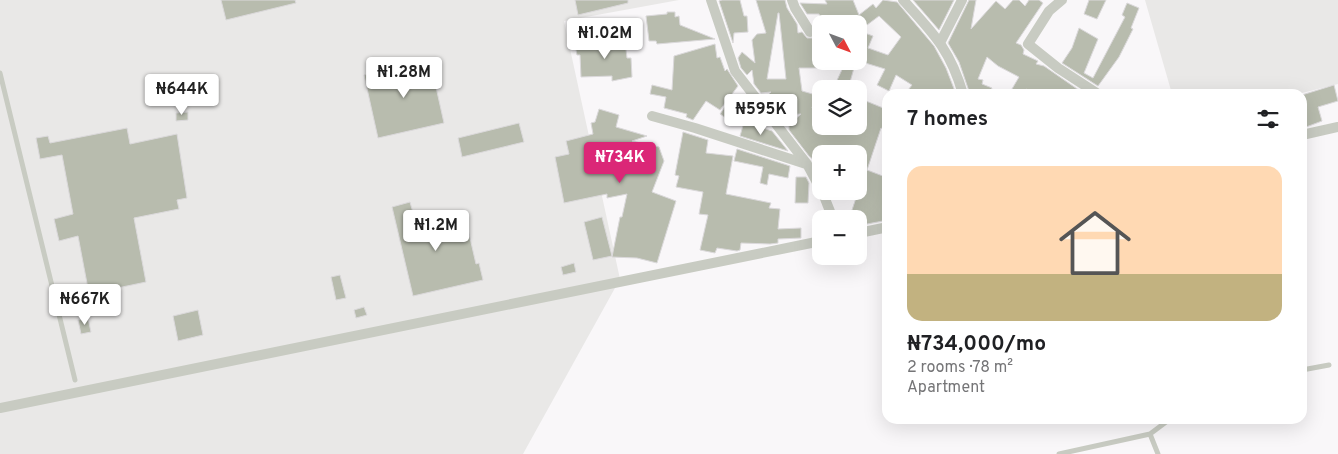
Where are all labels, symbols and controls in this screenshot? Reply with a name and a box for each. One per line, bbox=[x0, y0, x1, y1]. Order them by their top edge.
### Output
north arrow bbox=[812, 15, 868, 70]
map controls bbox=[812, 15, 867, 265]
pin: ₦1.02M bbox=[564, 18, 646, 60]
text: ₦1.02M bbox=[578, 24, 632, 44]
pin: ₦1.28M bbox=[363, 56, 445, 99]
text: ₦1.28M bbox=[377, 63, 431, 83]
pin: ₦644K bbox=[147, 74, 217, 116]
text: ₦644K bbox=[156, 80, 208, 100]
button: layers bbox=[812, 80, 867, 135]
pin: ₦595K bbox=[726, 94, 796, 136]
text: ₦595K bbox=[735, 100, 787, 120]
icon: filters bbox=[1254, 105, 1282, 133]
text: 7 homes bbox=[907, 106, 988, 133]
pin: ₦734K bbox=[585, 142, 655, 184]
button: + bbox=[812, 145, 867, 200]
text: ₦734K bbox=[595, 148, 645, 168]
icon: home bbox=[1050, 198, 1140, 288]
pin: ₦1.2M bbox=[401, 210, 471, 252]
button: − bbox=[812, 210, 867, 265]
text: ₦1.2M bbox=[414, 216, 458, 236]
pin: ₦667K bbox=[50, 284, 120, 326]
text: ₦667K bbox=[60, 290, 110, 310]
text: ₦734,000/mo bbox=[907, 331, 1046, 358]
text: 2 rooms · 78 m² bbox=[907, 358, 1013, 378]
text: Apartment bbox=[907, 378, 985, 398]

